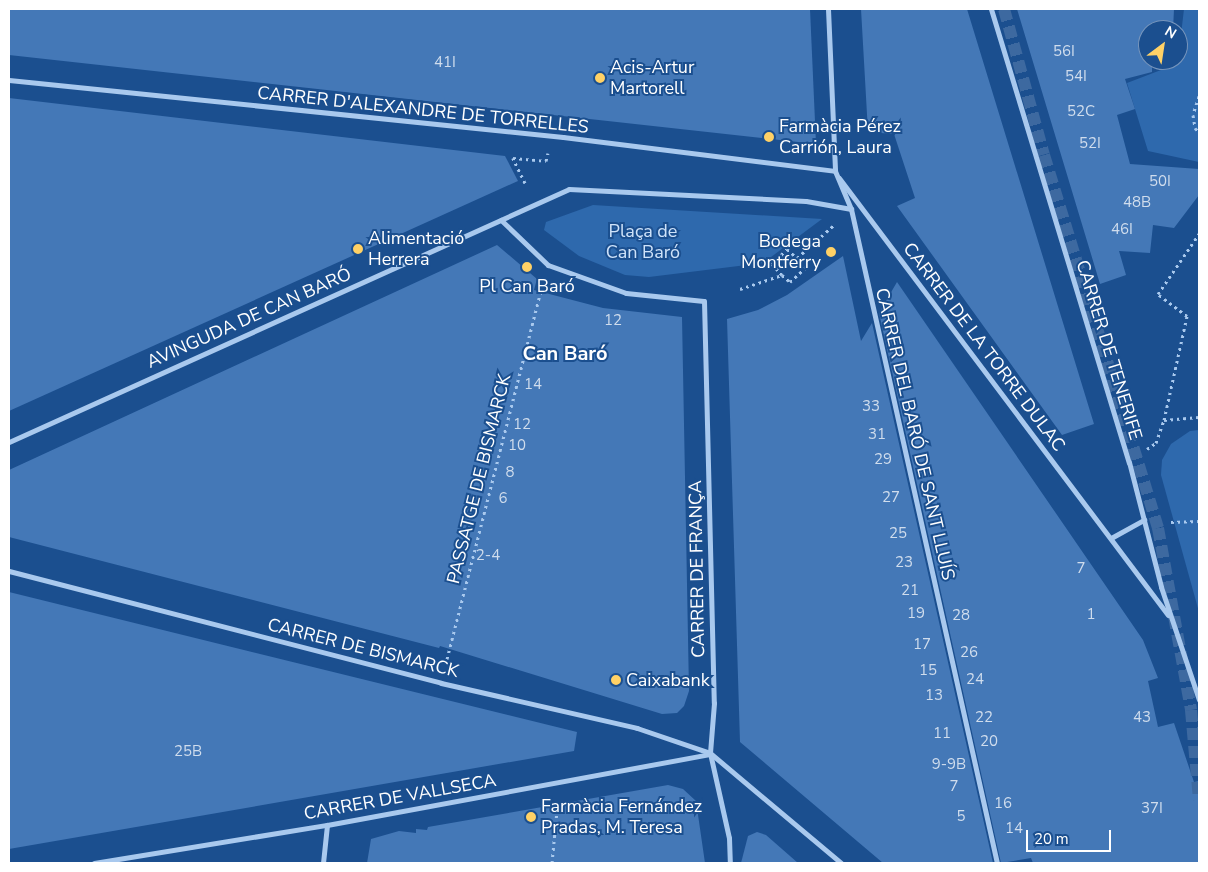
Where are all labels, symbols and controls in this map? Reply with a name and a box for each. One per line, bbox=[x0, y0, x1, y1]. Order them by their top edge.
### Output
north arrow bbox=[1138, 20, 1188, 70]
text: N bbox=[1161, 22, 1180, 43]
house number: 56I bbox=[1053, 43, 1075, 61]
house number: 41I bbox=[434, 54, 456, 72]
place label: Acis-Artur Martorell bbox=[610, 57, 694, 100]
house number: 54I bbox=[1065, 68, 1087, 86]
marker: Acis-Artur Martorell bbox=[594, 72, 606, 84]
street label: CARRER D'ALEXANDRE DE TORRELLES bbox=[256, 82, 590, 138]
house number: 52C bbox=[1067, 103, 1095, 121]
place label: Farmàcia Pérez Carrión, Laura bbox=[779, 116, 901, 158]
marker: Farmàcia Pérez Carrión, Laura bbox=[763, 131, 775, 143]
house number: 52I bbox=[1079, 135, 1101, 153]
house number: 50I bbox=[1149, 173, 1171, 191]
house number: 48B bbox=[1123, 194, 1151, 212]
park label: Plaça de Can Baró bbox=[606, 221, 680, 264]
house number: 46I bbox=[1111, 221, 1133, 239]
place label: Alimentació Herrera bbox=[368, 228, 464, 270]
place label: Bodega Montferry bbox=[741, 231, 821, 274]
street label: CARRER DE LA TORRE DULAC bbox=[898, 238, 1070, 456]
marker: Alimentació Herrera bbox=[352, 243, 364, 255]
marker: Bodega Montferry bbox=[825, 246, 837, 258]
street label: CARRER DE TENERIFE bbox=[1071, 258, 1147, 442]
marker: Pl Can Baró bbox=[521, 261, 533, 273]
street label: AVINGUDA DE CAN BARÓ bbox=[143, 263, 355, 373]
place label: Pl Can Baró bbox=[479, 275, 575, 297]
street label: CARRER DEL BARÓ DE SANT LLUÍS bbox=[871, 286, 959, 582]
house number: 12 bbox=[604, 312, 622, 330]
district label: Can Baró bbox=[522, 341, 608, 365]
street label: PASSATGE DE BISMARCK bbox=[442, 372, 516, 586]
house number: 14 bbox=[524, 376, 542, 394]
house number: 33 bbox=[862, 398, 880, 416]
house number: 12 bbox=[513, 416, 531, 434]
house number: 31 bbox=[868, 426, 886, 444]
house number: 10 bbox=[508, 437, 526, 455]
house number: 29 bbox=[874, 451, 892, 469]
house number: 8 bbox=[506, 464, 514, 482]
street label: CARRER DE FRANÇA bbox=[685, 480, 709, 658]
house number: 27 bbox=[882, 489, 900, 507]
house number: 6 bbox=[499, 490, 507, 508]
house number: 25 bbox=[889, 525, 907, 543]
house number: 2-4 bbox=[476, 547, 500, 565]
house number: 23 bbox=[895, 554, 913, 572]
house number: 7 bbox=[1077, 560, 1085, 578]
house number: 21 bbox=[901, 582, 919, 600]
house number: 19 bbox=[907, 605, 925, 623]
house number: 1 bbox=[1087, 606, 1095, 624]
house number: 28 bbox=[952, 607, 970, 625]
street label: CARRER DE BISMARCK bbox=[265, 614, 461, 682]
house number: 17 bbox=[913, 636, 931, 654]
house number: 26 bbox=[960, 644, 978, 662]
house number: 15 bbox=[919, 662, 937, 680]
place label: Caixabank bbox=[626, 669, 710, 691]
house number: 24 bbox=[966, 671, 984, 689]
marker: Caixabank bbox=[610, 674, 622, 686]
house number: 13 bbox=[925, 687, 943, 705]
house number: 22 bbox=[975, 709, 993, 727]
house number: 43 bbox=[1133, 709, 1151, 727]
house number: 11 bbox=[933, 725, 951, 743]
house number: 20 bbox=[980, 733, 998, 751]
house number: 25B bbox=[174, 743, 202, 761]
house number: 9-9B bbox=[932, 756, 966, 774]
street label: CARRER DE VALLSECA bbox=[302, 769, 498, 825]
house number: 7 bbox=[950, 778, 958, 796]
house number: 16 bbox=[994, 795, 1012, 813]
place label: Farmàcia Fernández Pradas, M. Teresa bbox=[541, 796, 702, 839]
house number: 37I bbox=[1141, 800, 1163, 818]
house number: 5 bbox=[957, 808, 965, 826]
marker: Farmàcia Fernández Pradas, M. Teresa bbox=[525, 811, 537, 823]
house number: 14 bbox=[1005, 820, 1023, 838]
scale bar bbox=[1028, 820, 1113, 852]
text: 20 m bbox=[1034, 829, 1069, 849]

